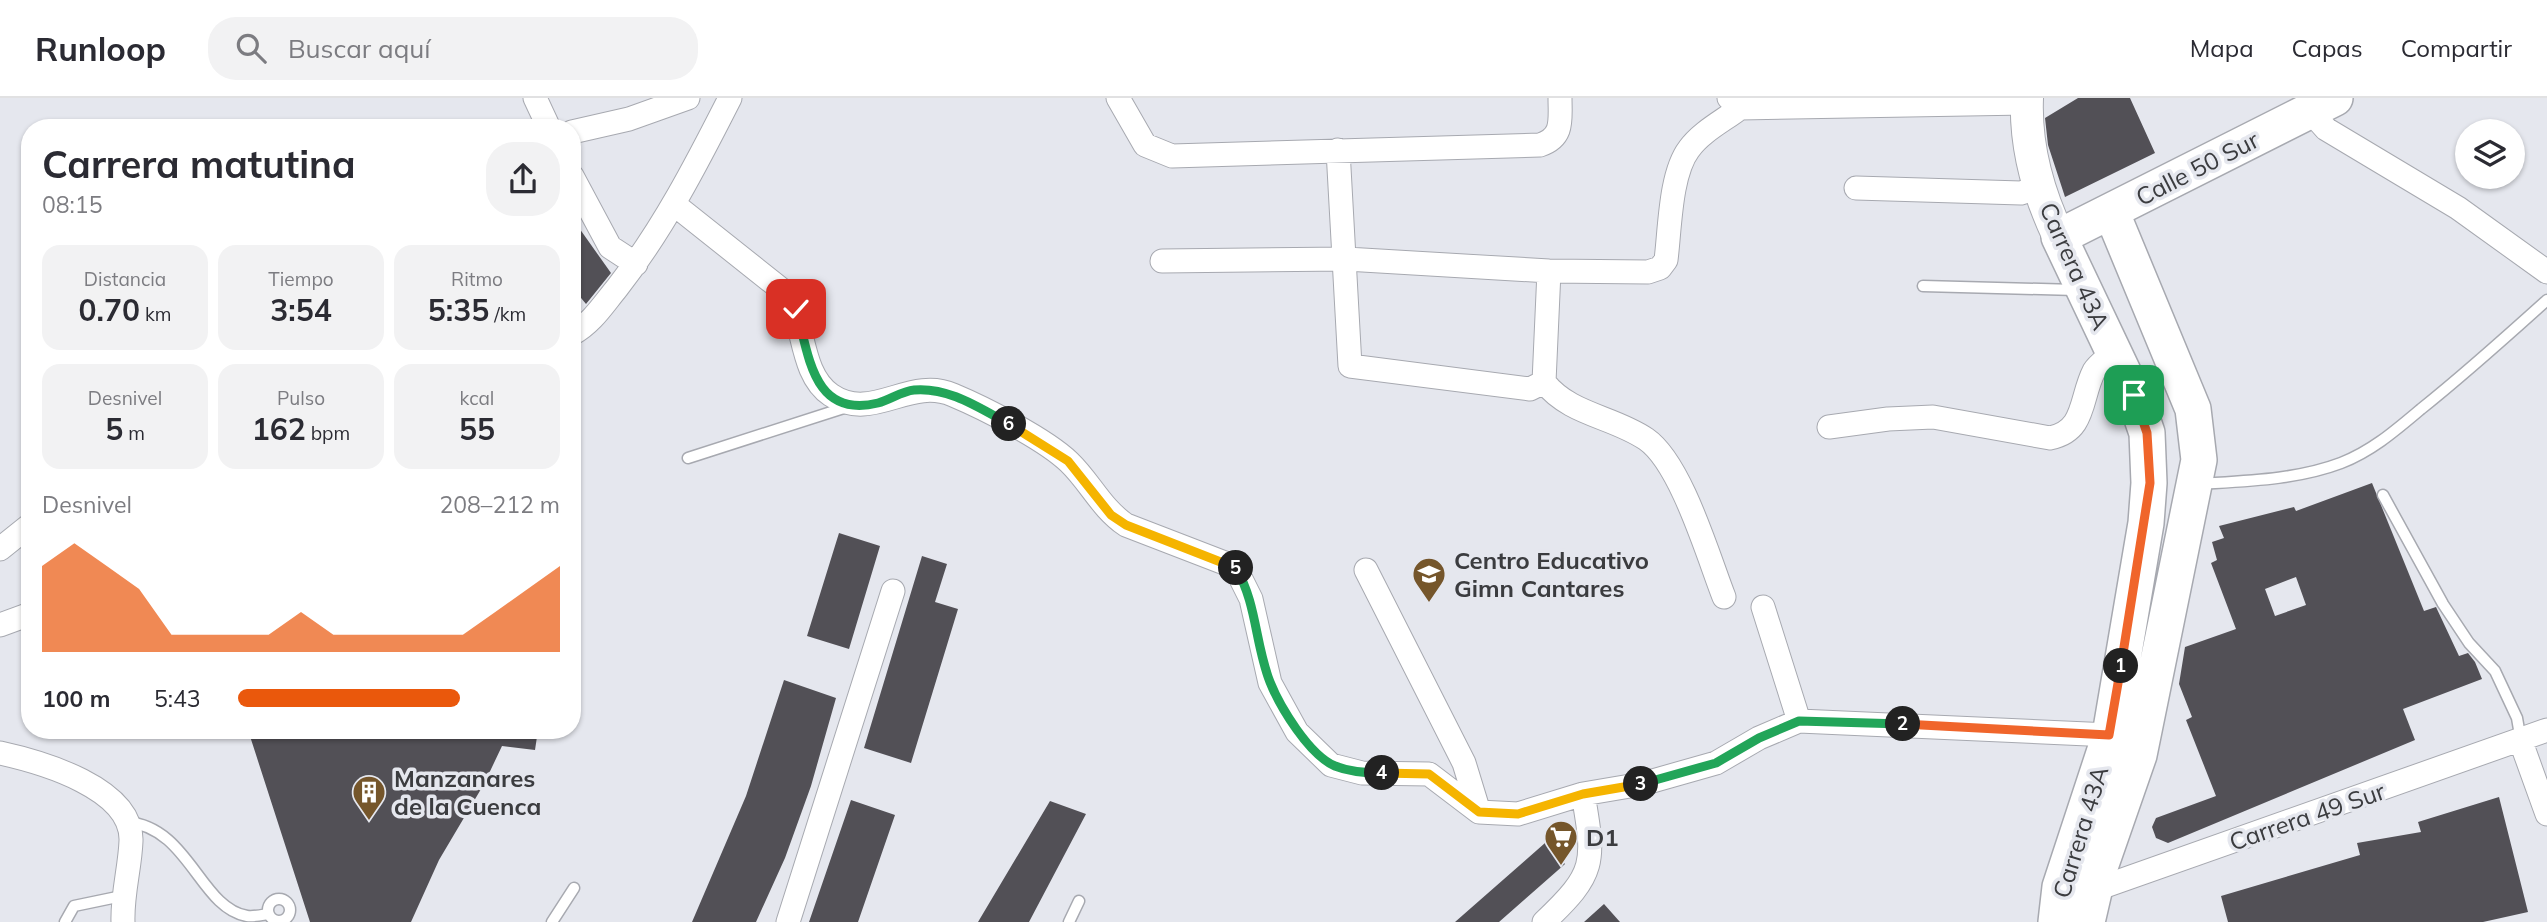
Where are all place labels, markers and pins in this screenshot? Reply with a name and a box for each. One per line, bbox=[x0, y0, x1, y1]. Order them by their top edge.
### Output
pin bbox=[766, 279, 826, 339]
pin bbox=[2104, 365, 2164, 425]
pin: 6 bbox=[992, 406, 1026, 442]
place label: Centro Educativo Gimn Cantares bbox=[1454, 545, 1649, 603]
pin: 5 bbox=[1218, 550, 1254, 586]
school or university icon: Centro Educativo Gimn Cantares bbox=[1410, 555, 1448, 604]
pin: 1 bbox=[2104, 648, 2138, 684]
pin: 2 bbox=[1885, 706, 1920, 742]
pin: 4 bbox=[1364, 756, 1400, 790]
place label: Manzanares de la Cuenca bbox=[394, 763, 541, 821]
pin: 3 bbox=[1624, 766, 1658, 802]
building icon: Manzanares de la Cuenca bbox=[350, 773, 388, 822]
supermarket icon: D1 bbox=[1542, 818, 1580, 867]
place label: D1 bbox=[1586, 822, 1619, 852]

